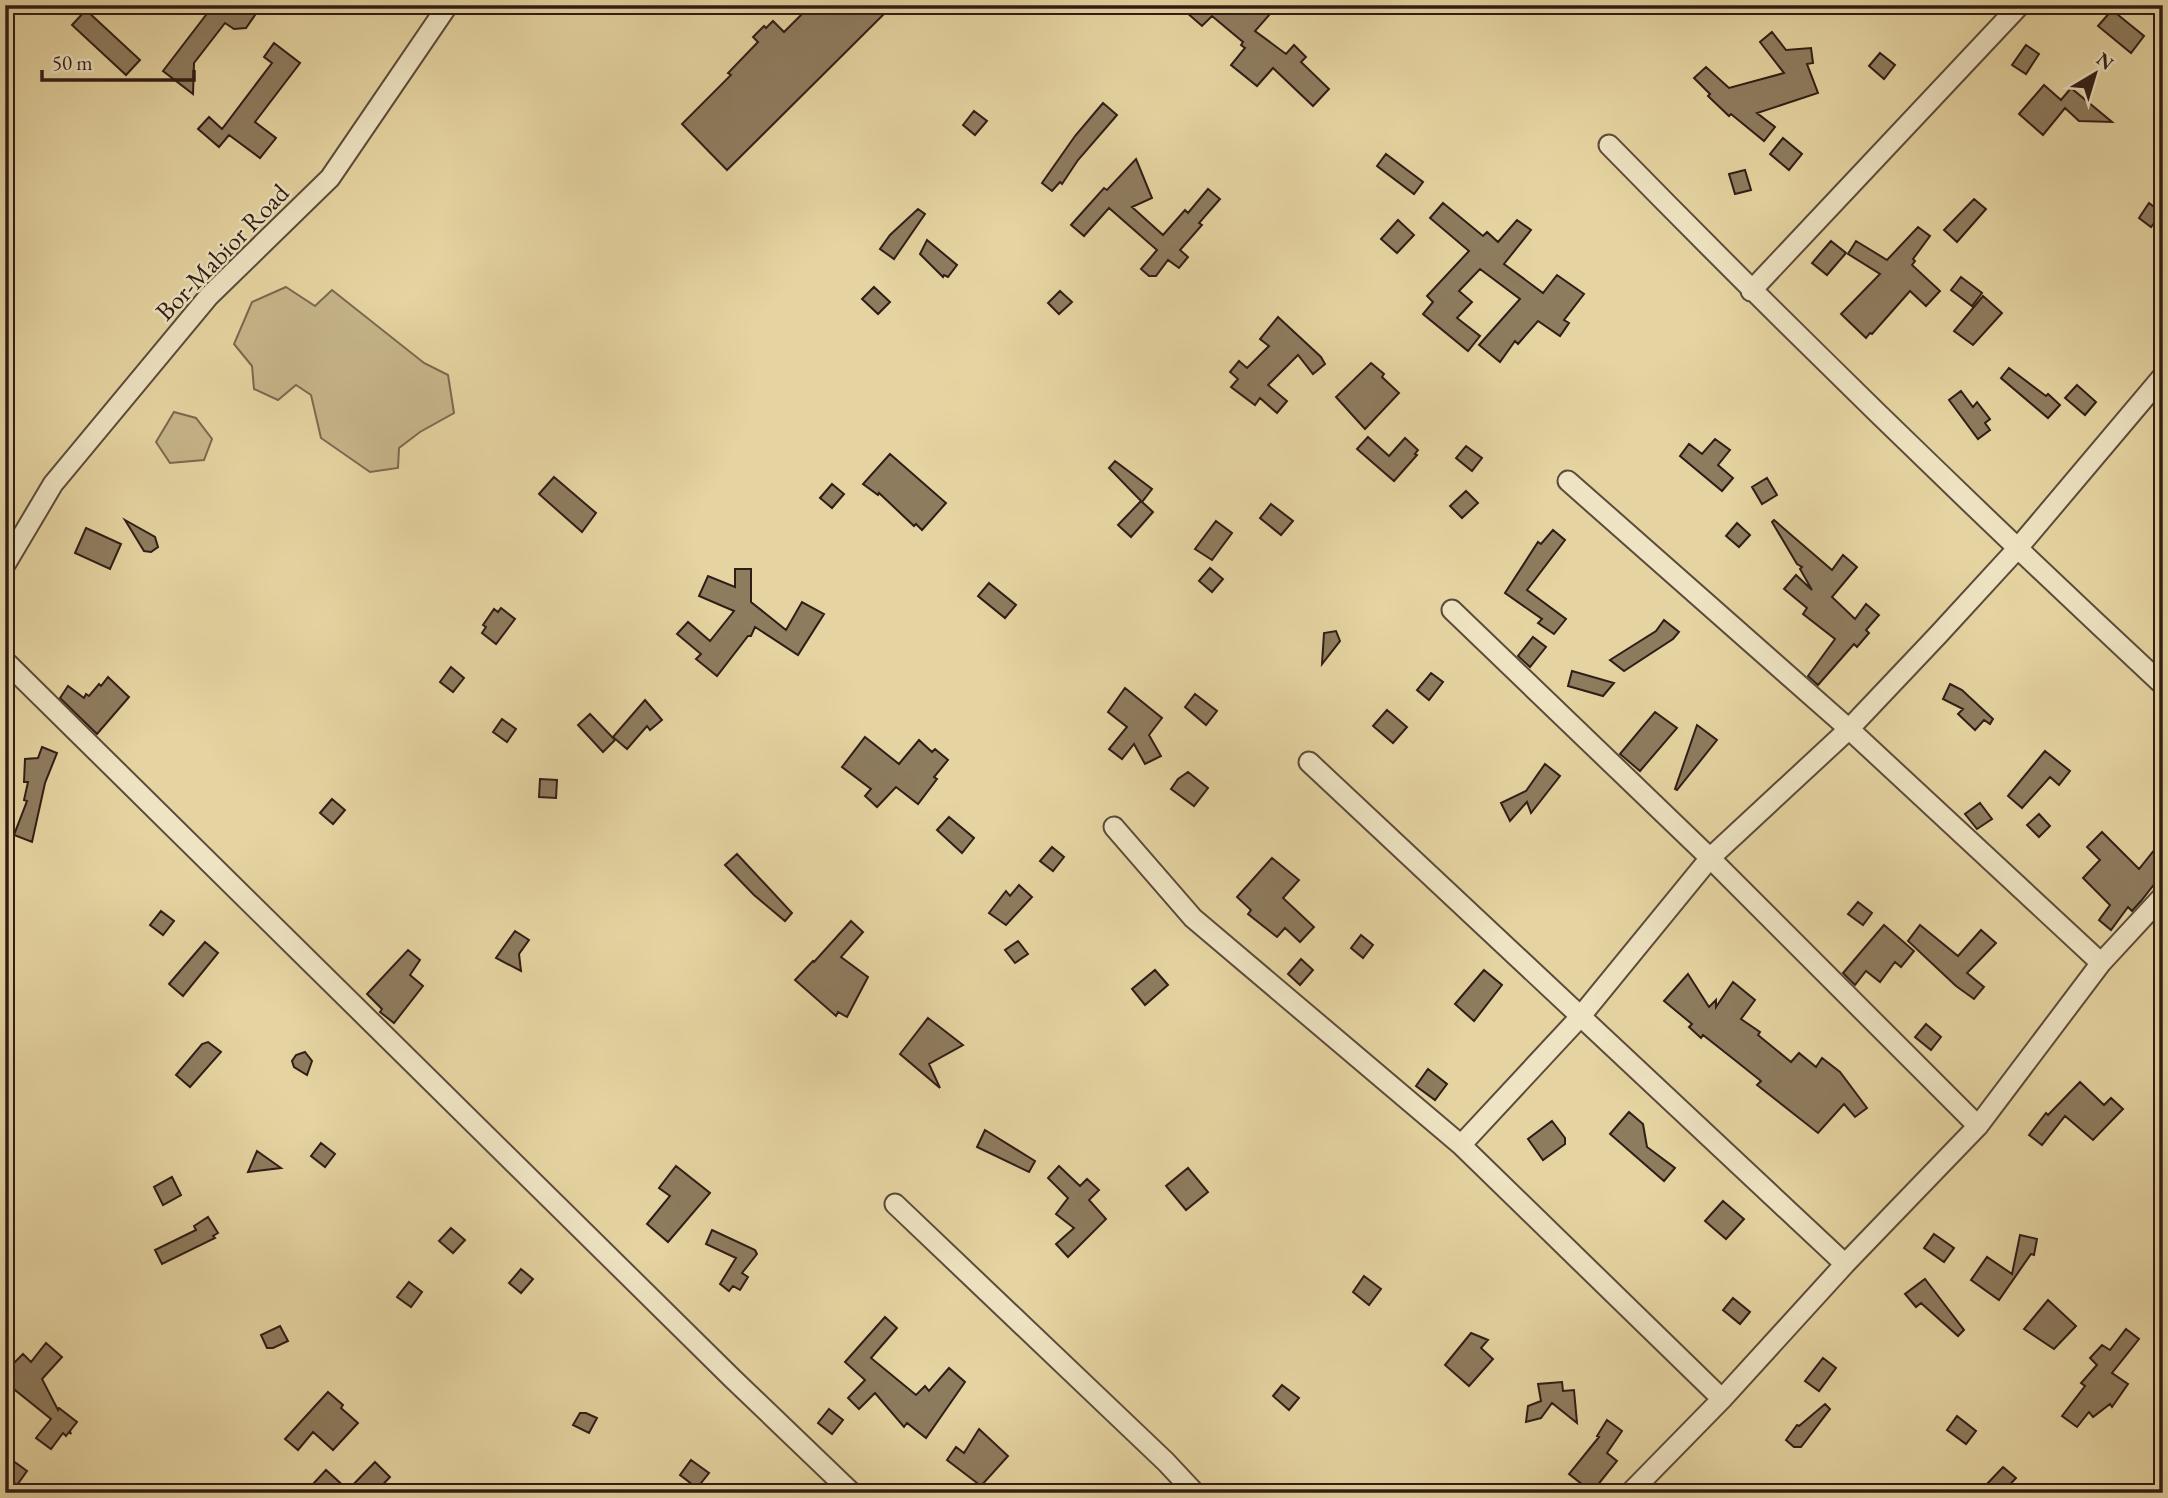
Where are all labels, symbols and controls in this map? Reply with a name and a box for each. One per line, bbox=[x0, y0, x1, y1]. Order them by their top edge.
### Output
scale bar bbox=[42, 38, 194, 82]
north arrow bbox=[2060, 38, 2130, 108]
text: N bbox=[2091, 46, 2119, 76]
text: 50 m bbox=[52, 49, 93, 76]
street label: Bor-Mabior Road bbox=[148, 176, 297, 328]

